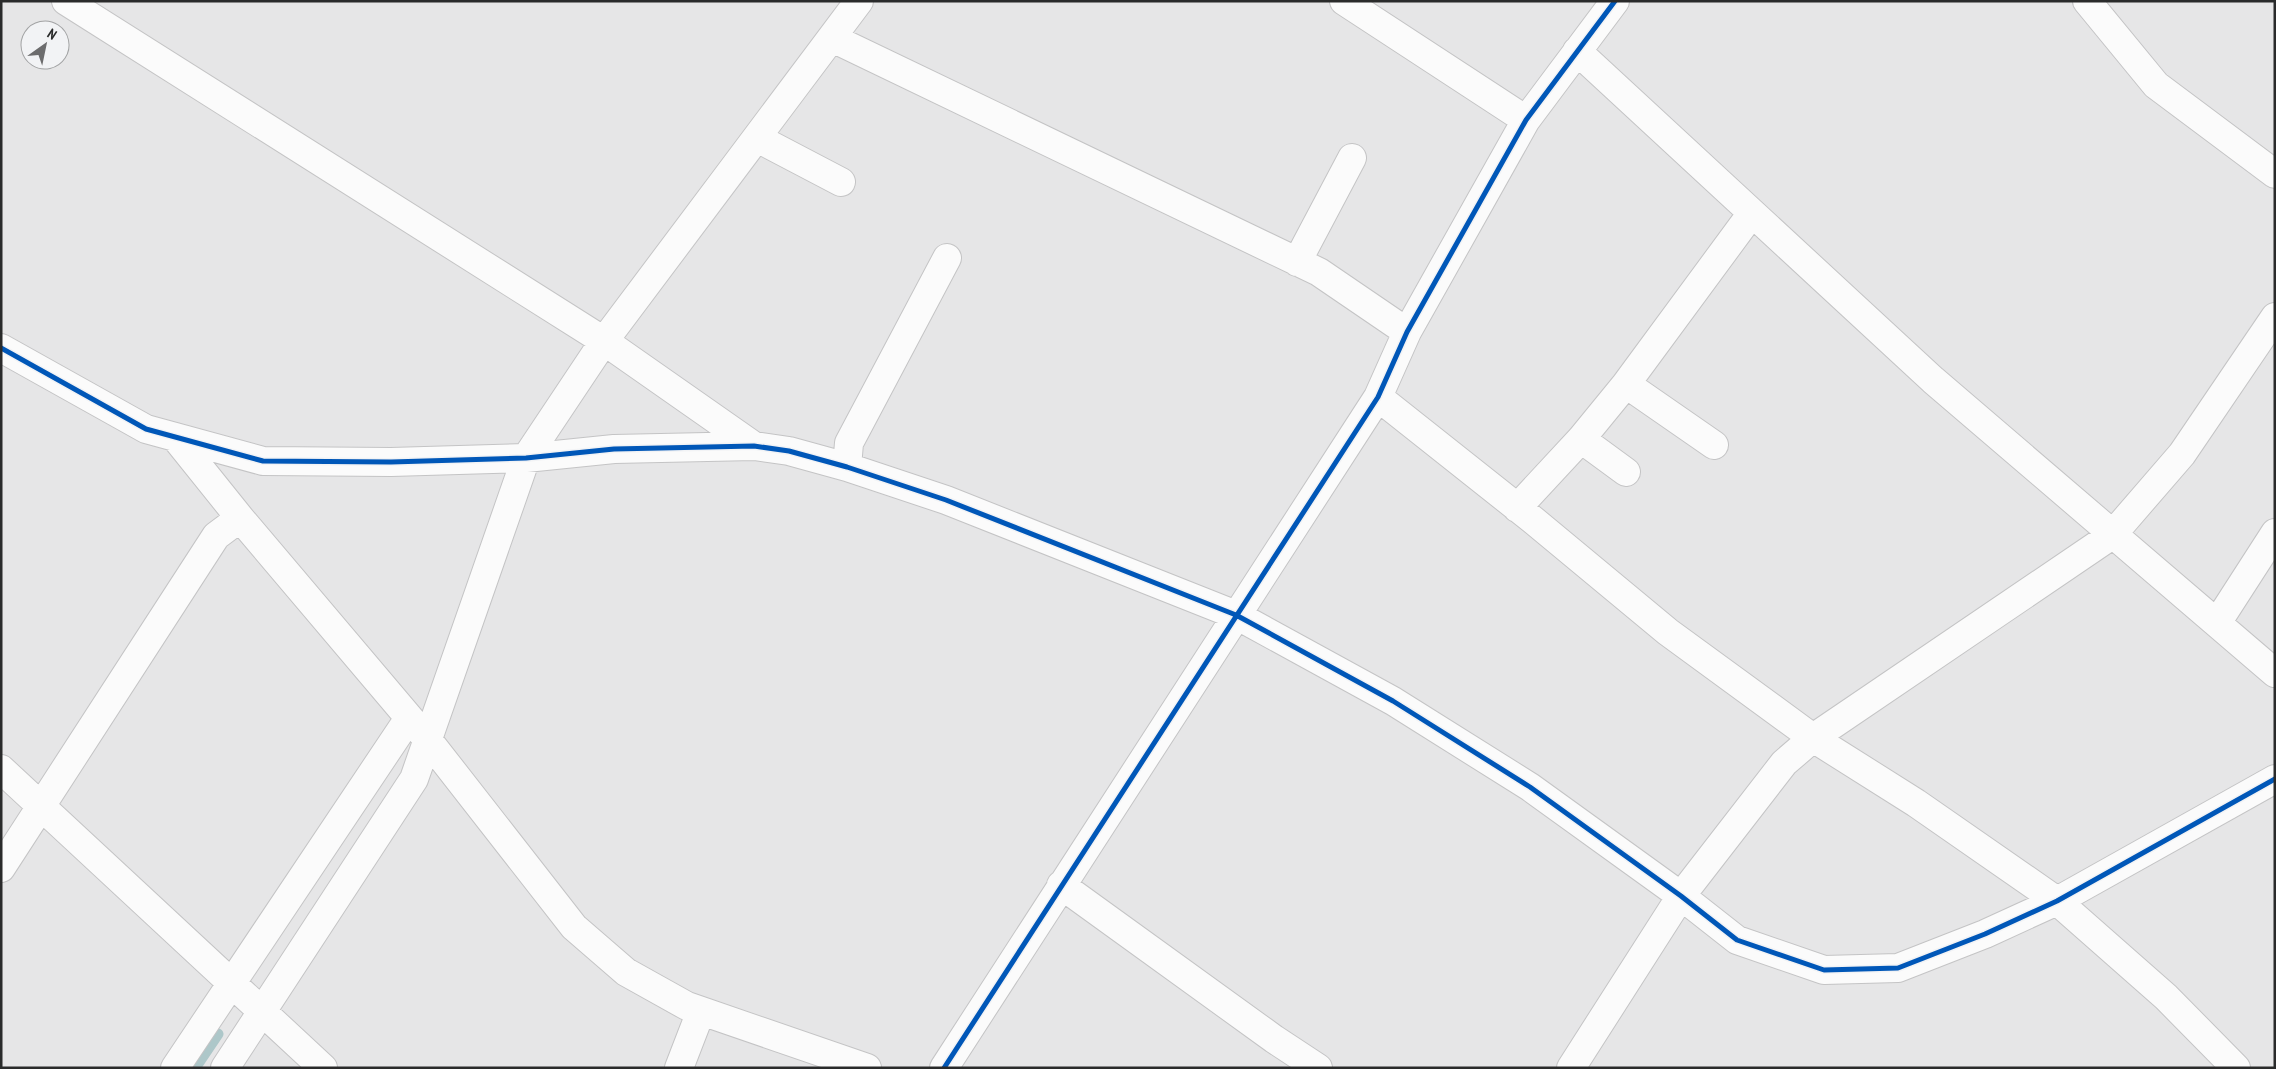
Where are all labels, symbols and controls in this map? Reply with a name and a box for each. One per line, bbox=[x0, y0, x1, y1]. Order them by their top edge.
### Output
north arrow bbox=[20, 20, 70, 70]
text: N bbox=[44, 24, 60, 44]

